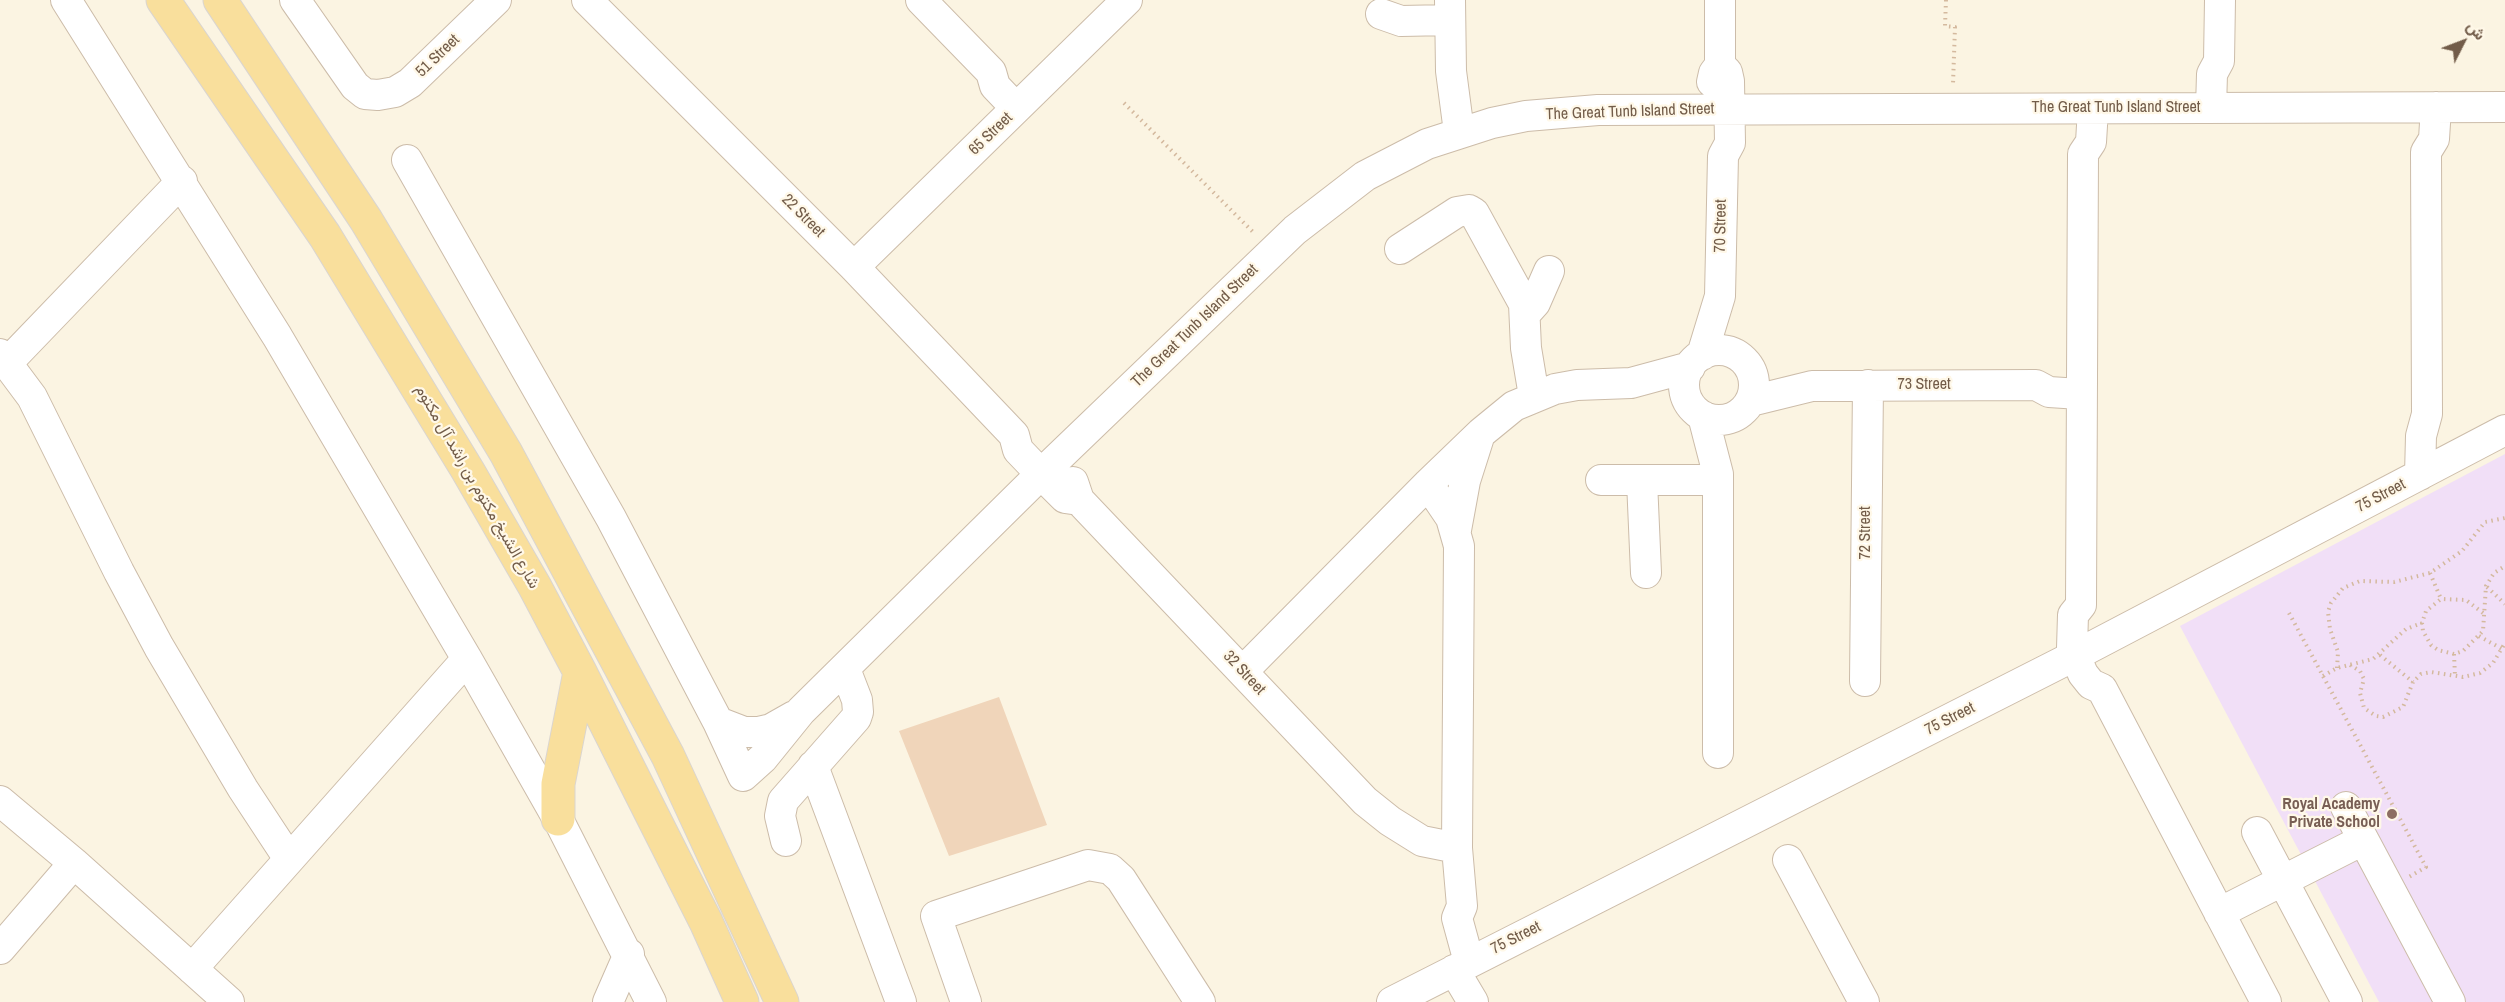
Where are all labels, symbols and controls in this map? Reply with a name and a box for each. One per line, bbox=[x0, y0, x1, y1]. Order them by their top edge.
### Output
north arrow bbox=[2433, 12, 2493, 72]
text: ش bbox=[2462, 15, 2491, 44]
street label: 51 Street bbox=[412, 31, 464, 81]
street label: The Great Tunb Island Street bbox=[2032, 98, 2200, 118]
street label: The Great Tunb Island Street bbox=[1545, 99, 1715, 125]
street label: 65 Street bbox=[965, 109, 1017, 159]
street label: 22 Street bbox=[777, 190, 829, 242]
street label: 70 Street bbox=[1711, 199, 1731, 253]
street label: The Great Tunb Island Street bbox=[1128, 260, 1262, 392]
street label: 73 Street bbox=[1897, 375, 1951, 395]
street label: شارع الشيخ مكتوم بن راشد آل مكتوم bbox=[411, 382, 543, 592]
street label: 75 Street bbox=[2353, 475, 2409, 517]
street label: 72 Street bbox=[1856, 506, 1876, 560]
street label: 32 Street bbox=[1219, 647, 1269, 699]
street label: 75 Street bbox=[1922, 698, 1978, 740]
place label: Royal Academy Private School bbox=[2282, 795, 2380, 833]
marker: Royal Academy Private School bbox=[2385, 807, 2399, 821]
street label: 75 Street bbox=[1488, 917, 1544, 959]

